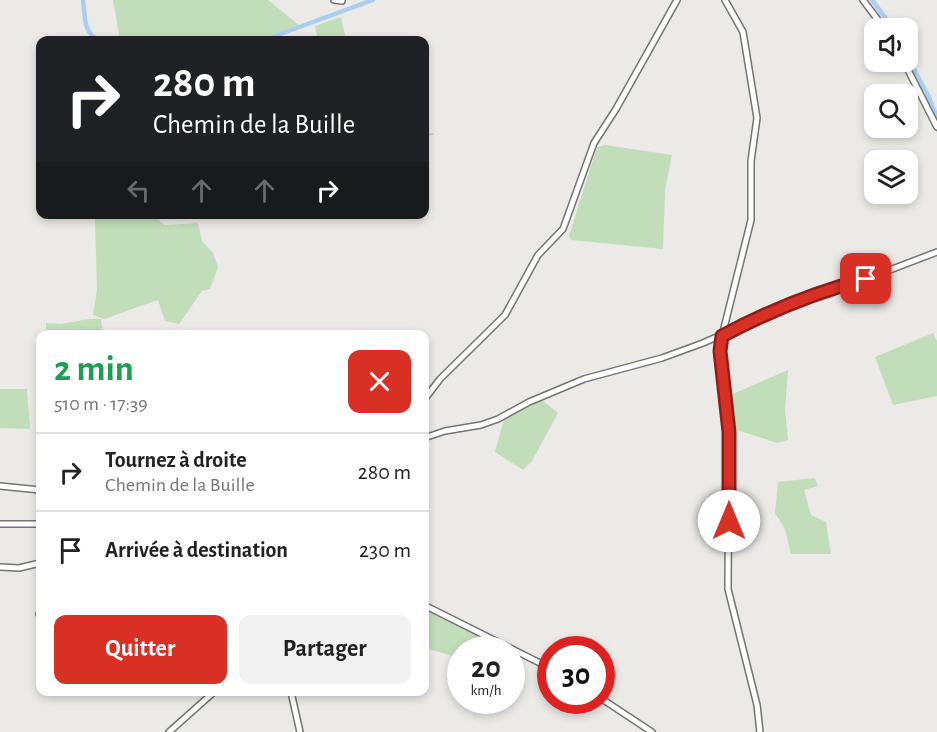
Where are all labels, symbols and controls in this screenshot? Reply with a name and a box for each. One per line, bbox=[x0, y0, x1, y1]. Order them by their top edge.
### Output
map controls bbox=[864, 18, 918, 204]
button: sound bbox=[864, 18, 918, 72]
icon: right bbox=[54, 60, 132, 138]
text: 280 m bbox=[153, 62, 256, 104]
button: search bbox=[864, 84, 918, 138]
text: Chemin de la Buille bbox=[153, 111, 355, 138]
button: layers bbox=[864, 150, 918, 204]
icon: left bbox=[122, 174, 155, 207]
icon: ahead bbox=[185, 174, 218, 207]
icon: ahead bbox=[248, 174, 281, 207]
icon: right bbox=[311, 174, 344, 207]
pin bbox=[840, 253, 891, 304]
icon: arrive bbox=[849, 262, 882, 295]
button: close bbox=[348, 350, 411, 413]
text: 2 min bbox=[54, 351, 134, 387]
text: 510 m · 17:39 bbox=[54, 394, 148, 414]
text: Tournez à droite bbox=[105, 449, 247, 471]
icon: right bbox=[54, 456, 87, 489]
text: 280 m bbox=[358, 461, 411, 483]
text: Chemin de la Buille bbox=[105, 475, 255, 495]
position arrow bbox=[697, 489, 761, 553]
icon: arrive bbox=[54, 534, 87, 567]
text: Arrivée à destination bbox=[105, 539, 288, 561]
text: 230 m bbox=[359, 539, 411, 561]
button: Quitter bbox=[54, 615, 227, 684]
button: Partager bbox=[239, 615, 411, 684]
speed limit sign: 30 bbox=[537, 636, 615, 714]
text: 20 bbox=[471, 653, 501, 683]
text: km/h bbox=[471, 683, 501, 698]

